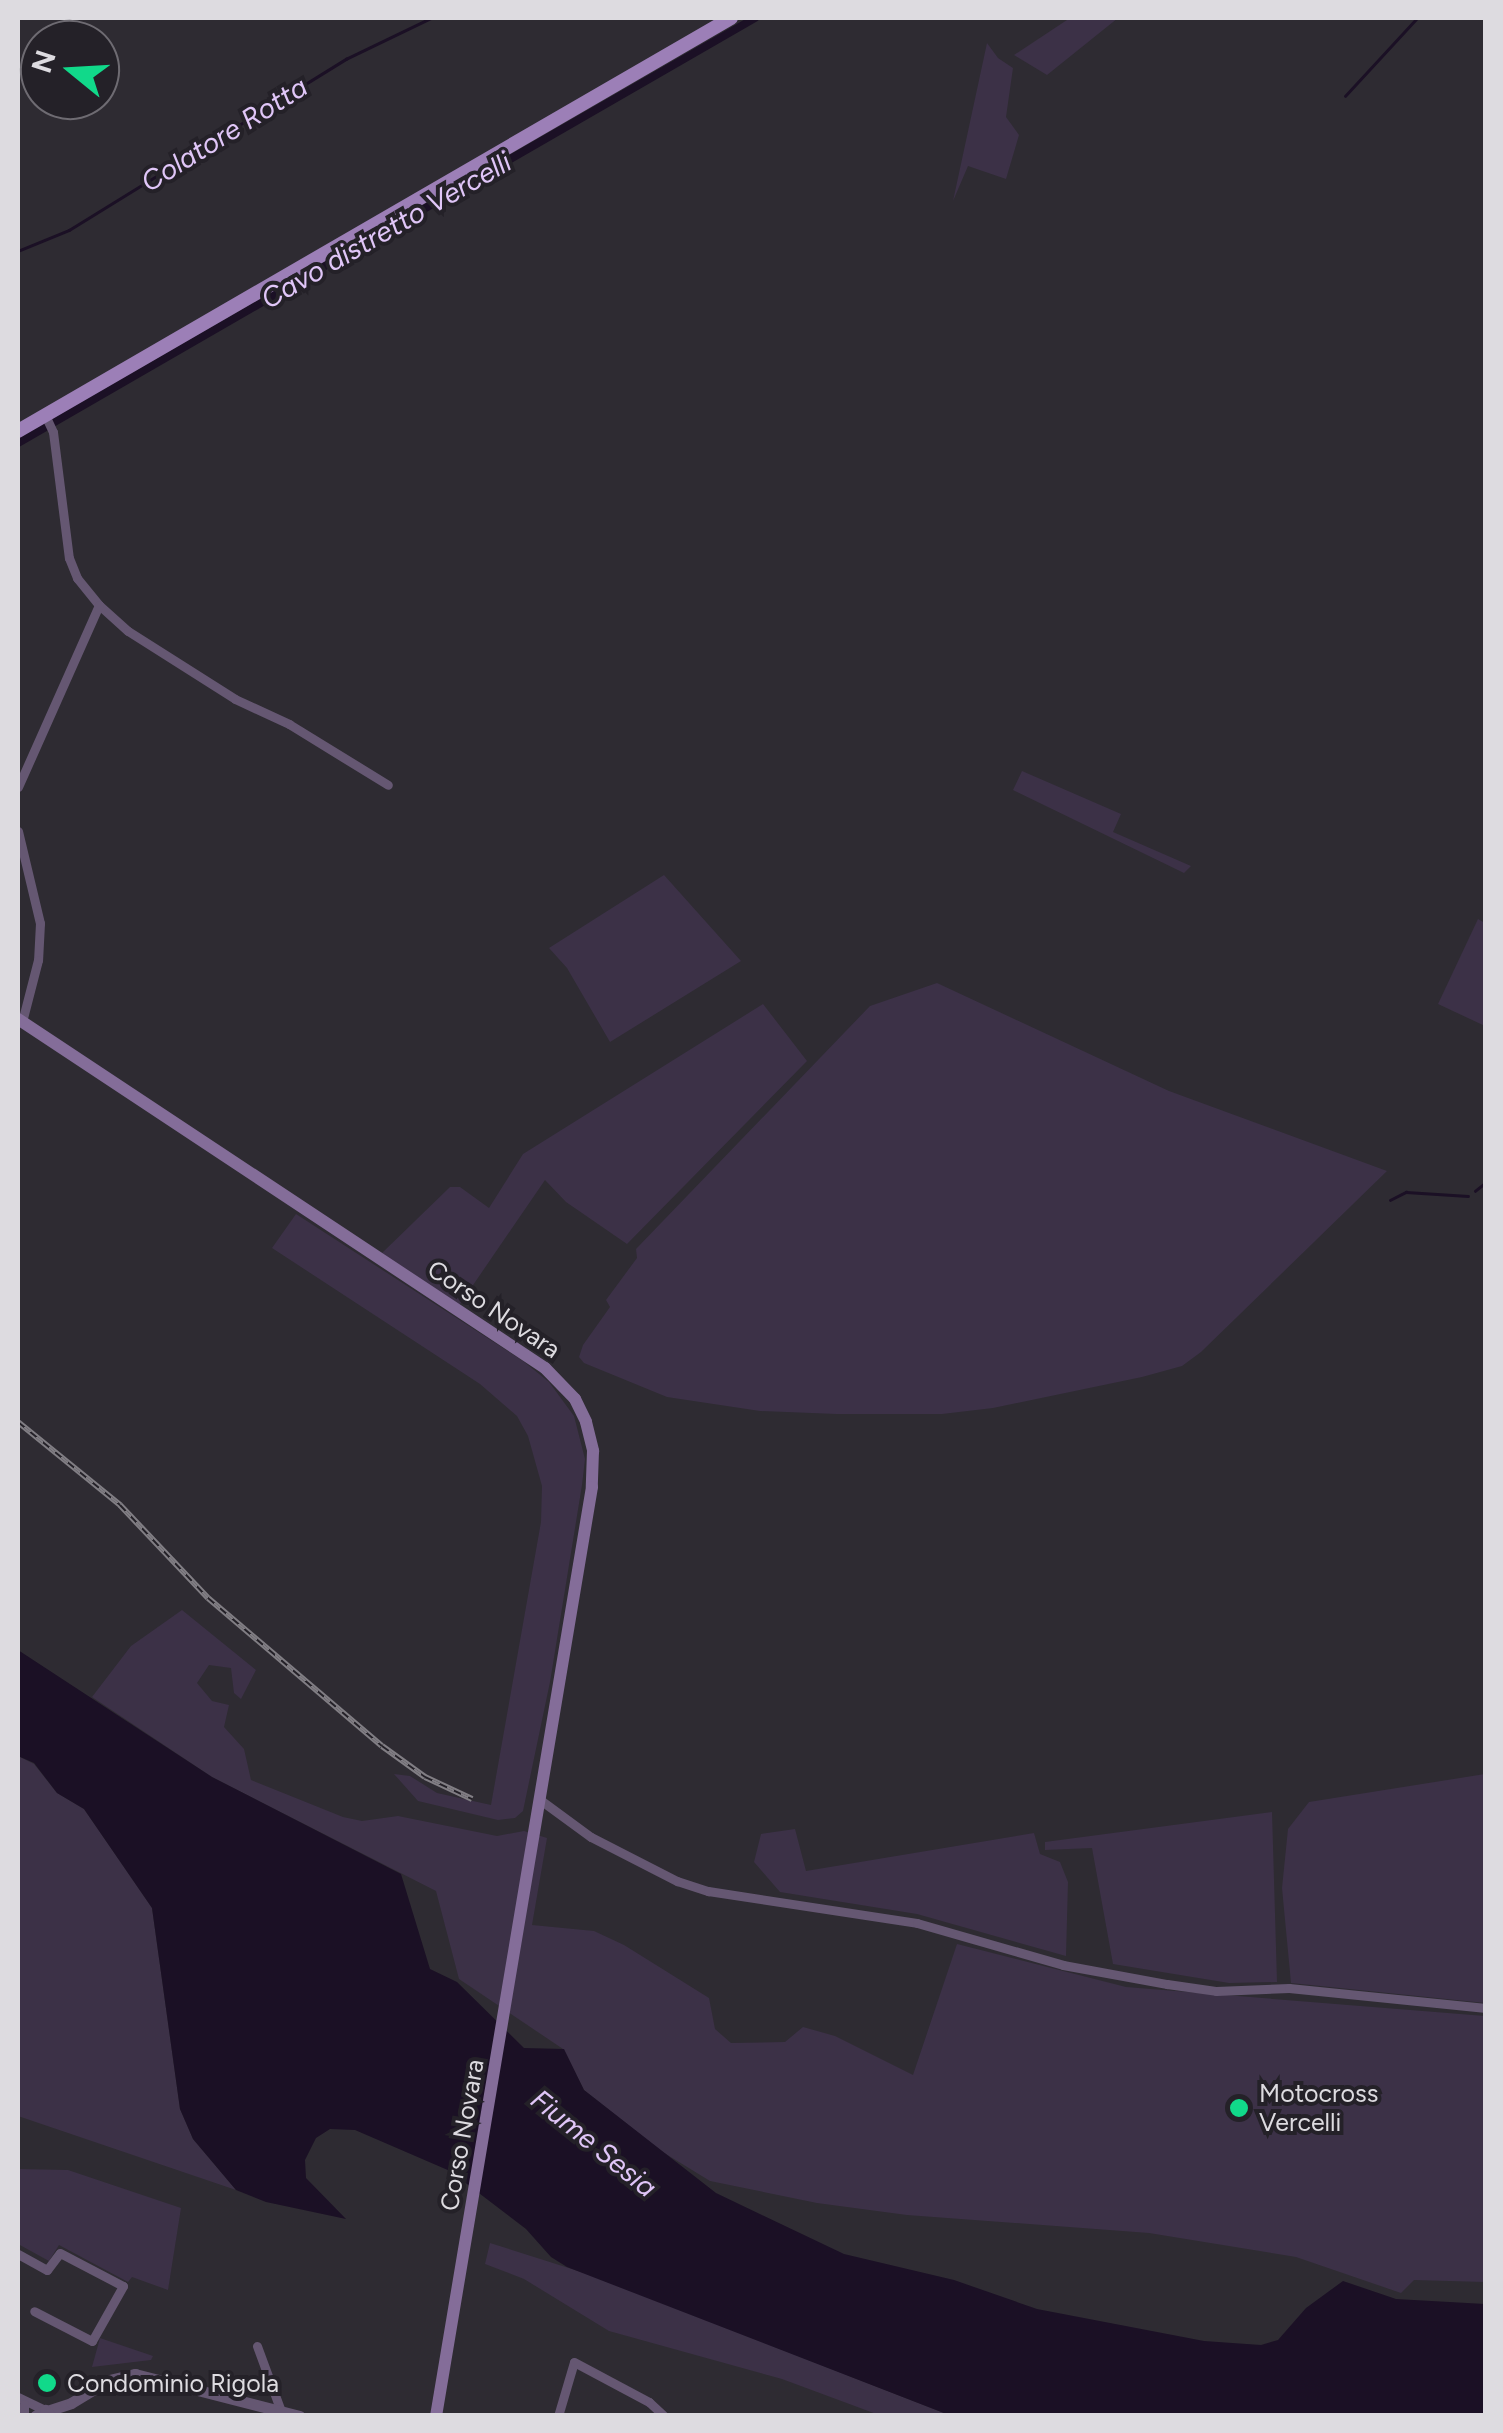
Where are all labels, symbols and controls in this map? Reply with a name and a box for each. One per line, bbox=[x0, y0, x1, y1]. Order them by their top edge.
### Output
north arrow bbox=[20, 20, 120, 120]
text: N bbox=[24, 46, 63, 77]
water label: Colatore Rotta bbox=[135, 69, 313, 199]
water label: Cavo distretto Vercelli bbox=[255, 145, 517, 315]
street label: Corso Novara bbox=[422, 1254, 566, 1364]
street label: Corso Novara bbox=[434, 2057, 490, 2213]
place label: Motocross Vercelli bbox=[1259, 2079, 1378, 2138]
water label: Fiume Sesia bbox=[524, 2082, 664, 2204]
marker: Motocross Vercelli bbox=[1228, 2097, 1250, 2119]
place label: Condominio Rigola bbox=[67, 2368, 279, 2398]
marker: Condominio Rigola bbox=[36, 2372, 58, 2394]

